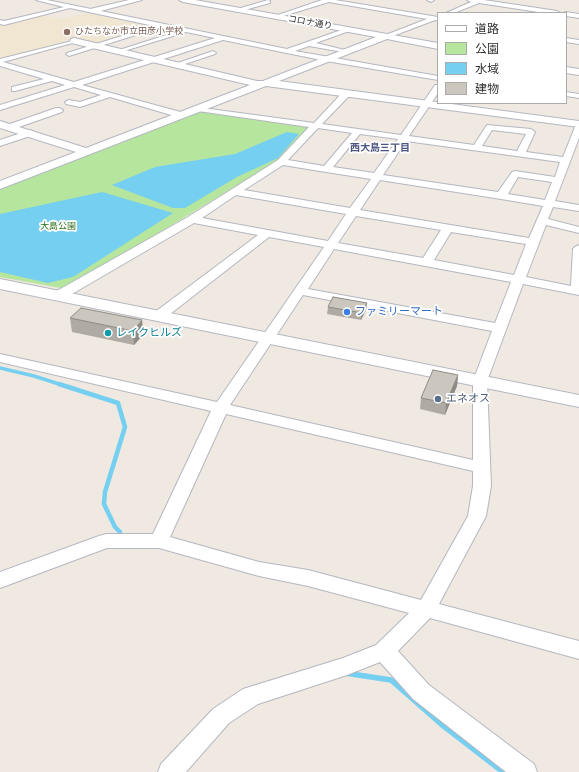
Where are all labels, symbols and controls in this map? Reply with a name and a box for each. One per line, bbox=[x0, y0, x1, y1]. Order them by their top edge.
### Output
legend bbox=[437, 12, 567, 104]
street label: コロナ通り bbox=[287, 14, 333, 32]
text: 道路 bbox=[475, 21, 499, 37]
marker: ひたちなか市立田彦小学校 bbox=[62, 27, 72, 37]
place label: ひたちなか市立田彦小学校 bbox=[75, 27, 183, 37]
text: 公園 bbox=[475, 41, 499, 57]
text: 水域 bbox=[475, 61, 499, 77]
text: 建物 bbox=[475, 81, 499, 97]
district label: 西大島三丁目 bbox=[350, 143, 410, 155]
park label: 大島公園 bbox=[40, 222, 76, 232]
place label: ファミリーマート bbox=[355, 305, 443, 319]
marker: ファミリーマート bbox=[342, 307, 352, 317]
place label: レイクヒルズ bbox=[116, 326, 182, 340]
marker: レイクヒルズ bbox=[103, 328, 113, 338]
place label: エネオス bbox=[446, 392, 490, 406]
marker: エネオス bbox=[433, 394, 443, 404]

